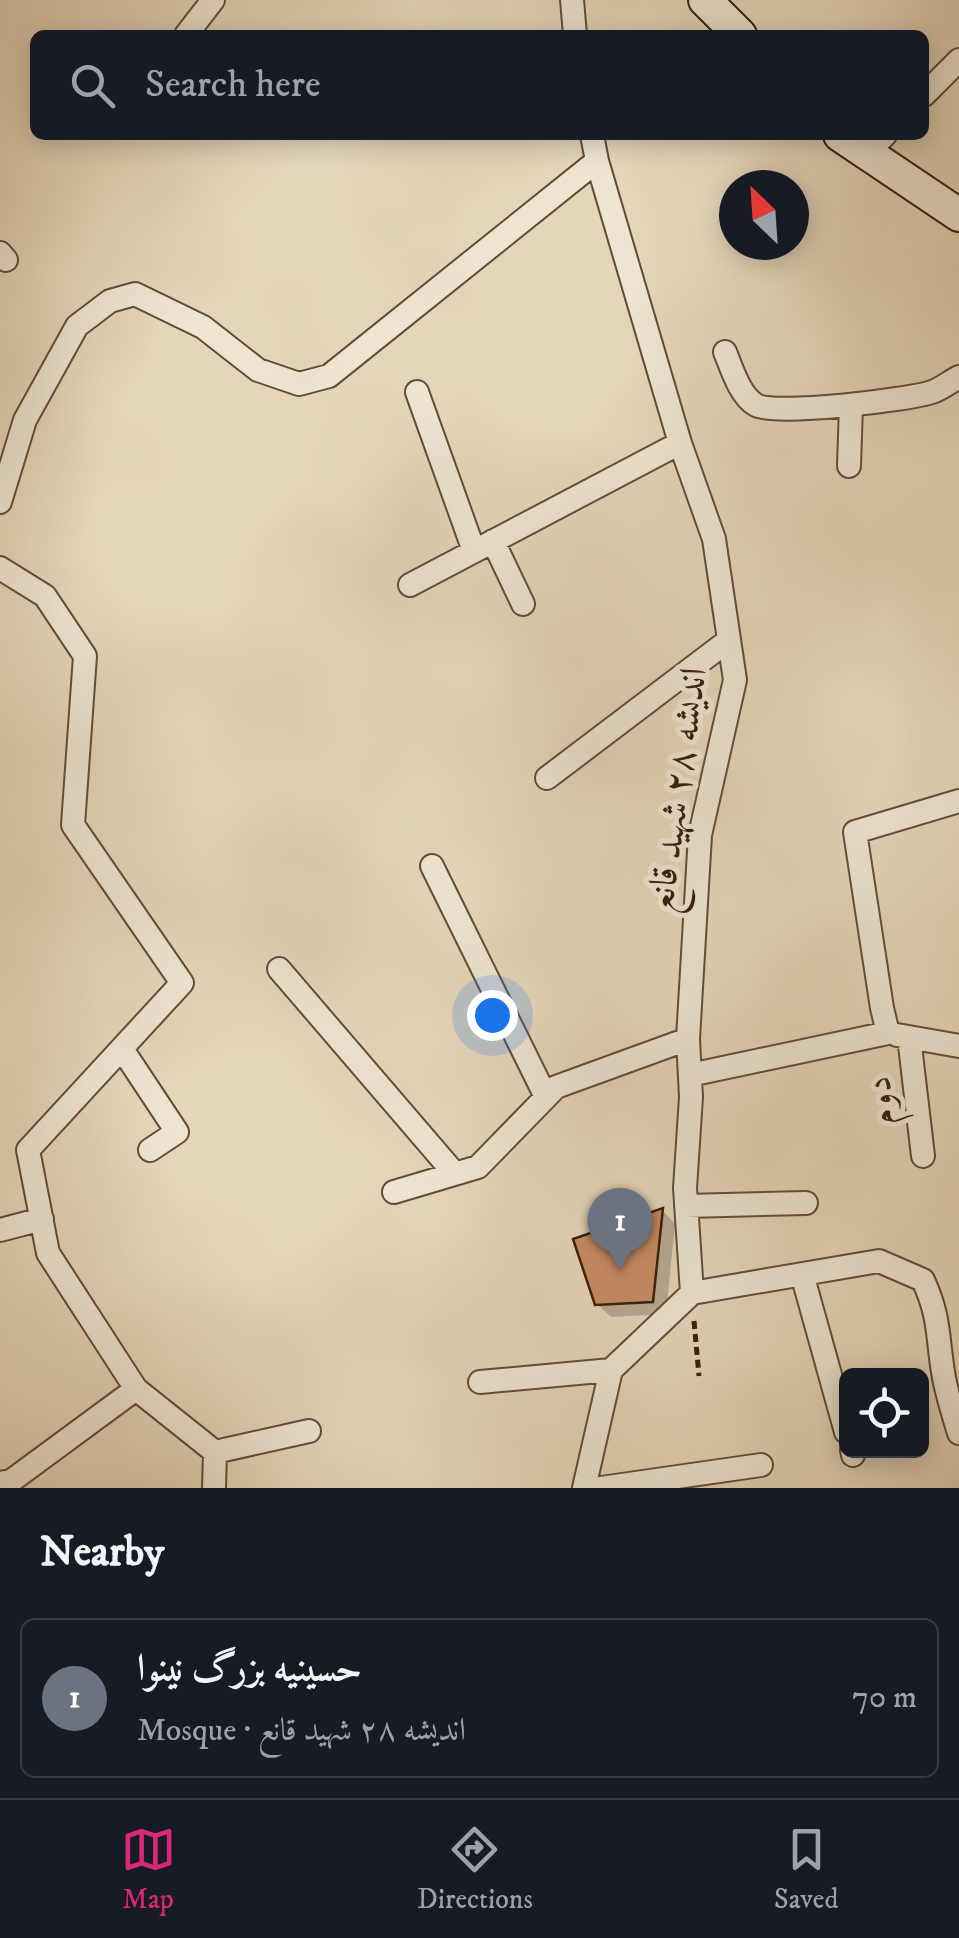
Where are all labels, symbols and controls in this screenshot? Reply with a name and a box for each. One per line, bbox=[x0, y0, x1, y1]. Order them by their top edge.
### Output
search box bbox=[30, 30, 929, 140]
icon: search bbox=[65, 58, 120, 113]
text: Search here bbox=[145, 61, 321, 109]
north arrow bbox=[719, 170, 809, 260]
street label: اندیشه ۲۸ شهید قانع bbox=[637, 664, 727, 917]
your location bbox=[467, 990, 518, 1041]
street label: دوم bbox=[854, 1073, 915, 1128]
pin: 1 bbox=[588, 1188, 652, 1270]
map controls bbox=[839, 1368, 929, 1458]
button: locate bbox=[839, 1368, 929, 1458]
text: Nearby bbox=[40, 1527, 164, 1579]
text: حسینیه بزرگ نینوا bbox=[137, 1645, 362, 1693]
text: 1 bbox=[69, 1678, 80, 1718]
text: 70 m bbox=[852, 1678, 917, 1718]
text: Mosque · اندیشه ۲۸ شهید قانع bbox=[137, 1711, 466, 1751]
tab: Map bbox=[121, 1822, 176, 1917]
tab: Directions bbox=[417, 1822, 533, 1917]
tab: Saved bbox=[774, 1822, 838, 1917]

